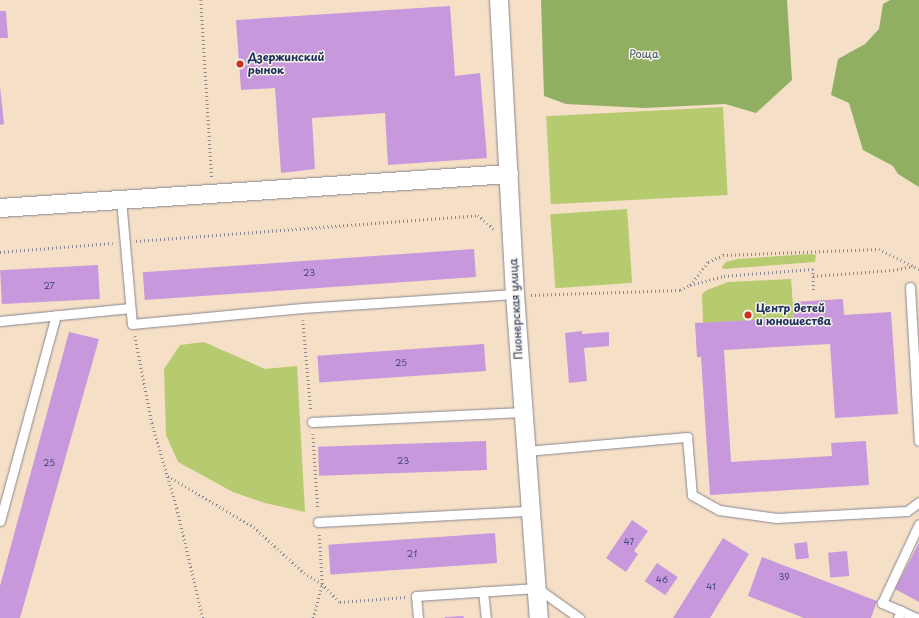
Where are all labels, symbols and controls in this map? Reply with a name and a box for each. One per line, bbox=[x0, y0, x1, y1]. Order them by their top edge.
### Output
park label: Роща bbox=[629, 47, 659, 61]
place label: Дзержинский рынок bbox=[248, 51, 324, 77]
marker: Дзержинский рынок bbox=[235, 59, 245, 69]
street label: Пионерская улица bbox=[507, 258, 525, 360]
house number: 23 bbox=[303, 267, 315, 277]
house number: 27 bbox=[43, 280, 55, 290]
place label: Центр детей и юношества bbox=[756, 302, 832, 328]
marker: Центр детей и юношества bbox=[743, 310, 753, 320]
house number: 25 bbox=[395, 357, 407, 367]
house number: 23 bbox=[397, 455, 409, 465]
house number: 25 bbox=[43, 457, 55, 467]
house number: 47 bbox=[624, 536, 634, 546]
house number: 21 bbox=[407, 548, 417, 558]
house number: 39 bbox=[778, 571, 790, 581]
house number: 46 bbox=[656, 574, 668, 584]
house number: 41 bbox=[706, 581, 716, 591]

